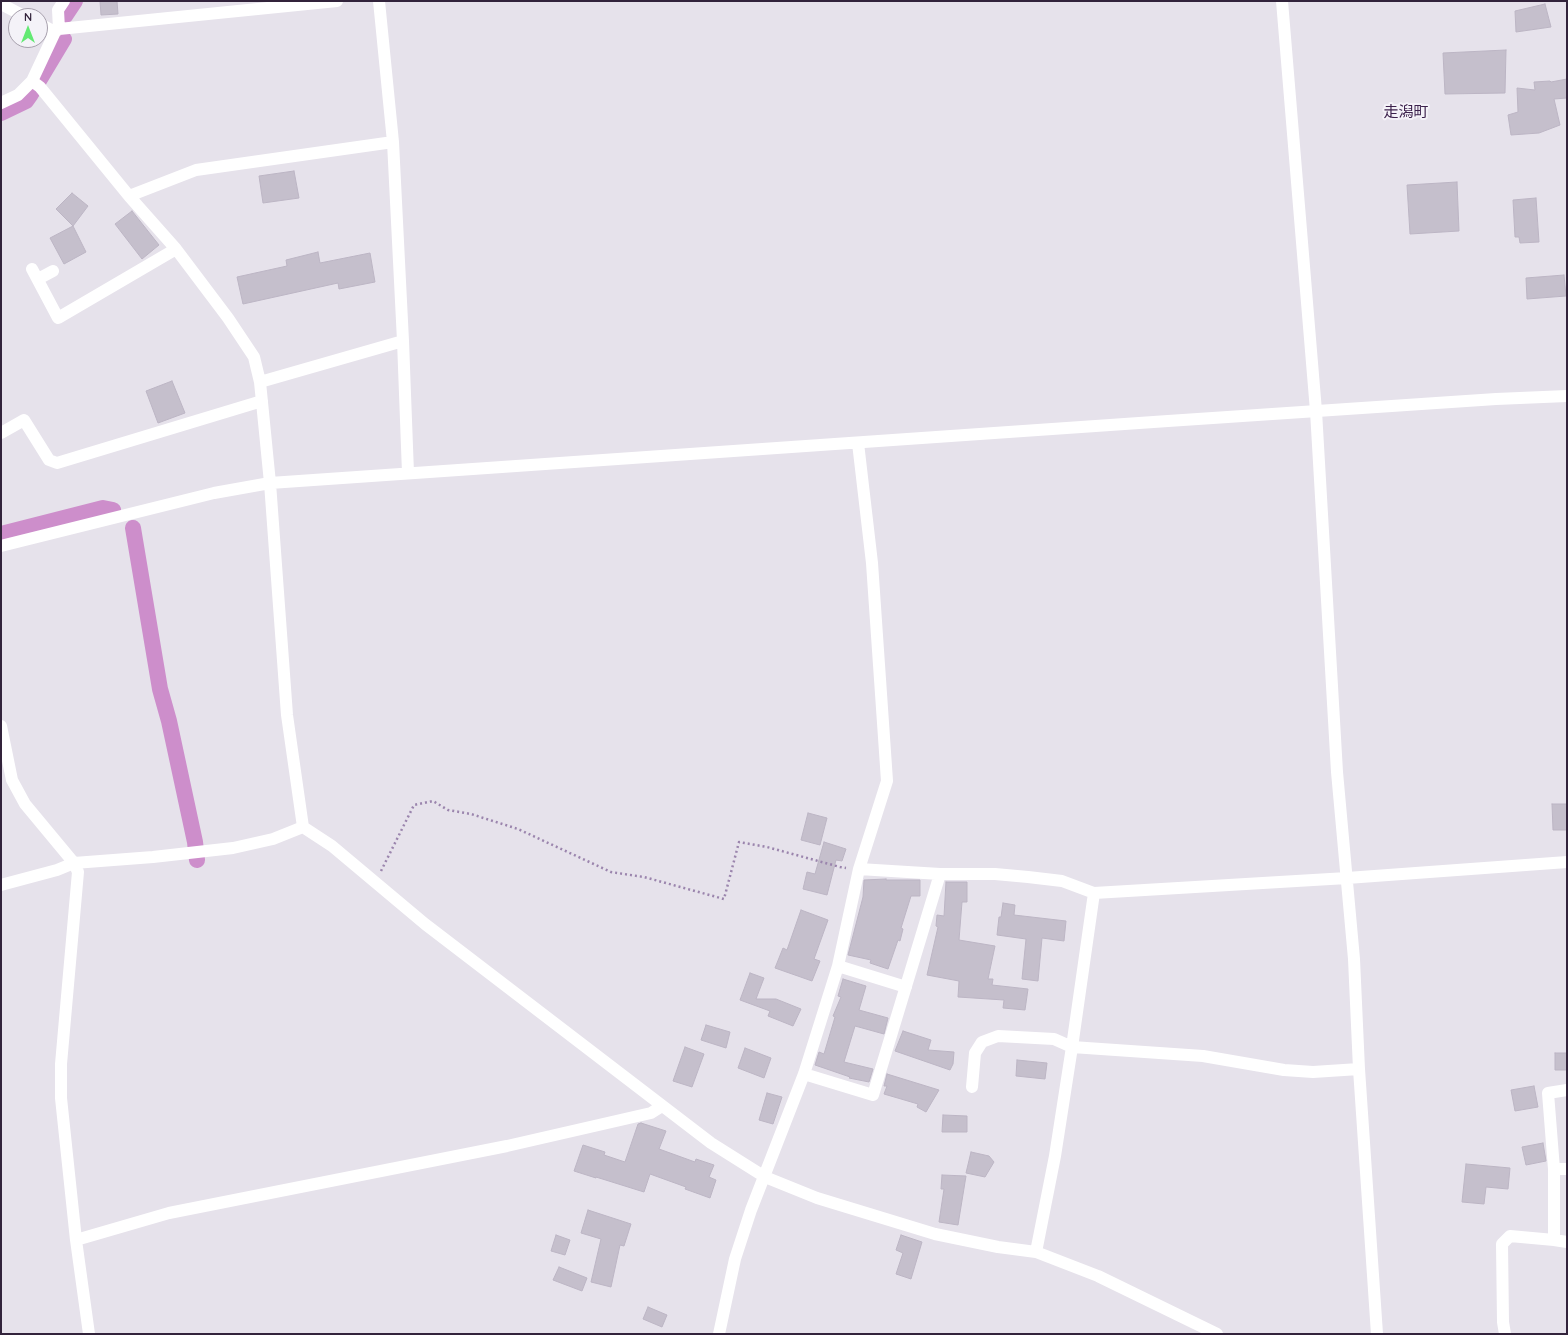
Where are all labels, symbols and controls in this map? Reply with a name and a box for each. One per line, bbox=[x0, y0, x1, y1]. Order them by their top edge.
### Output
north arrow bbox=[8, 8, 48, 48]
text: N bbox=[24, 10, 32, 24]
district label: 走潟町 bbox=[1384, 103, 1428, 121]

